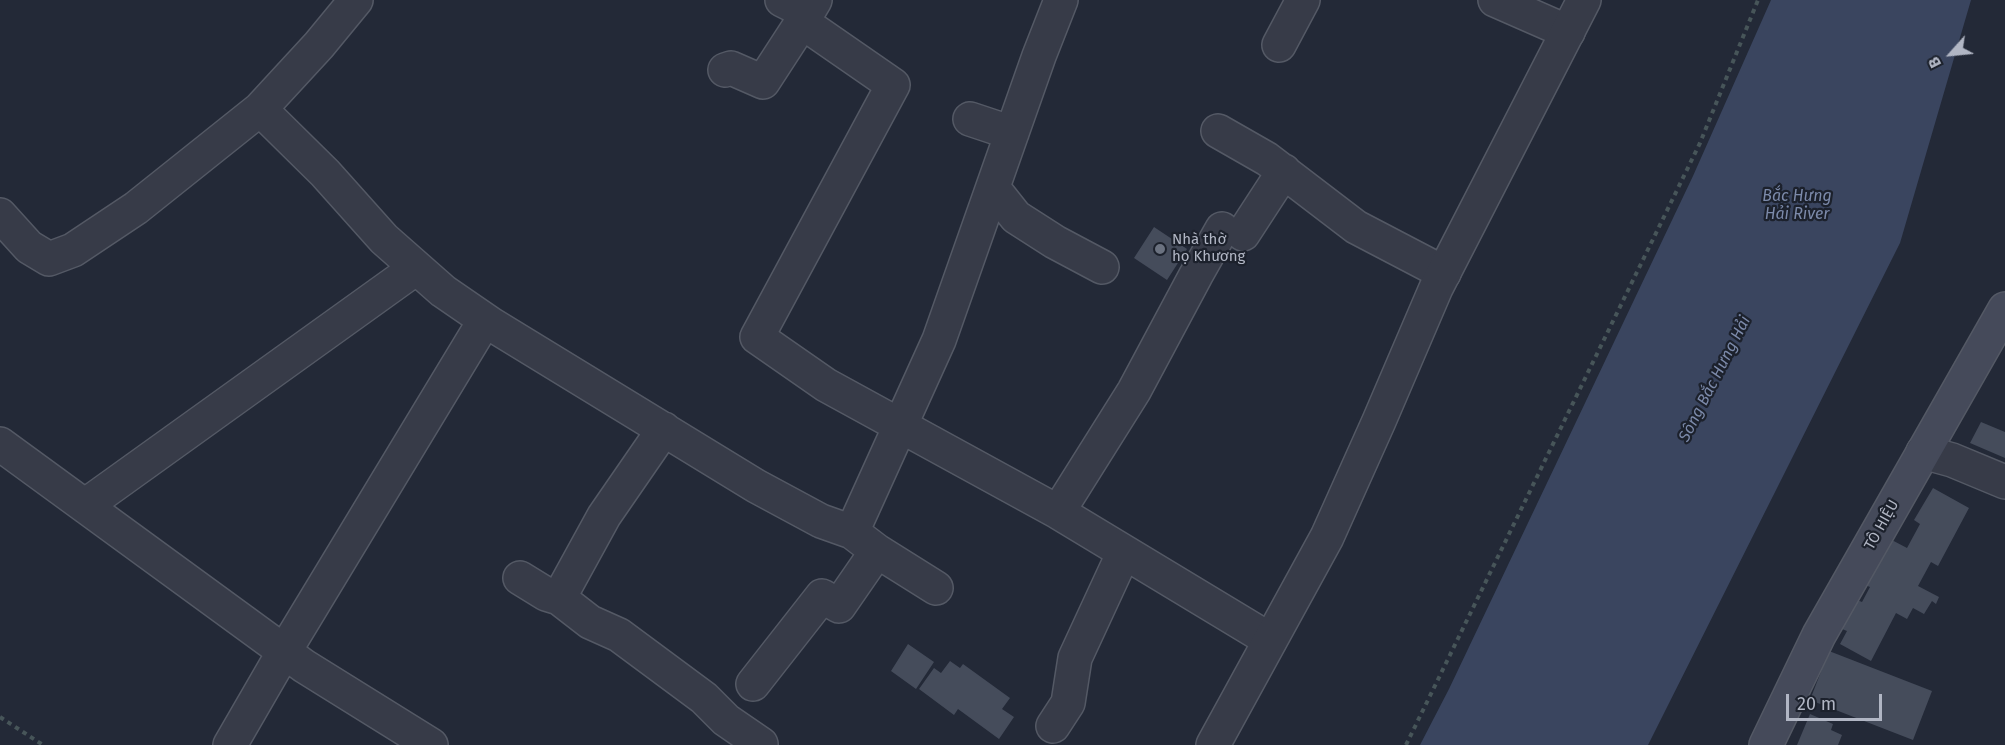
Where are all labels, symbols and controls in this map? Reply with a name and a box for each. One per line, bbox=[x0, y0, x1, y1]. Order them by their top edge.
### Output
north arrow bbox=[1921, 24, 1981, 84]
text: B bbox=[1924, 54, 1945, 71]
water label: Bắc Hưng Hải River bbox=[1762, 187, 1832, 225]
place label: Nhà thờ họ Khương bbox=[1172, 231, 1245, 266]
marker: Nhà thờ họ Khương bbox=[1153, 242, 1167, 256]
water label: Sông Bắc Hưng Hải bbox=[1675, 313, 1755, 445]
street label: TÔ HIỆU bbox=[1861, 497, 1903, 553]
scale bar bbox=[1789, 682, 1885, 720]
text: 20 m bbox=[1797, 693, 1836, 715]

